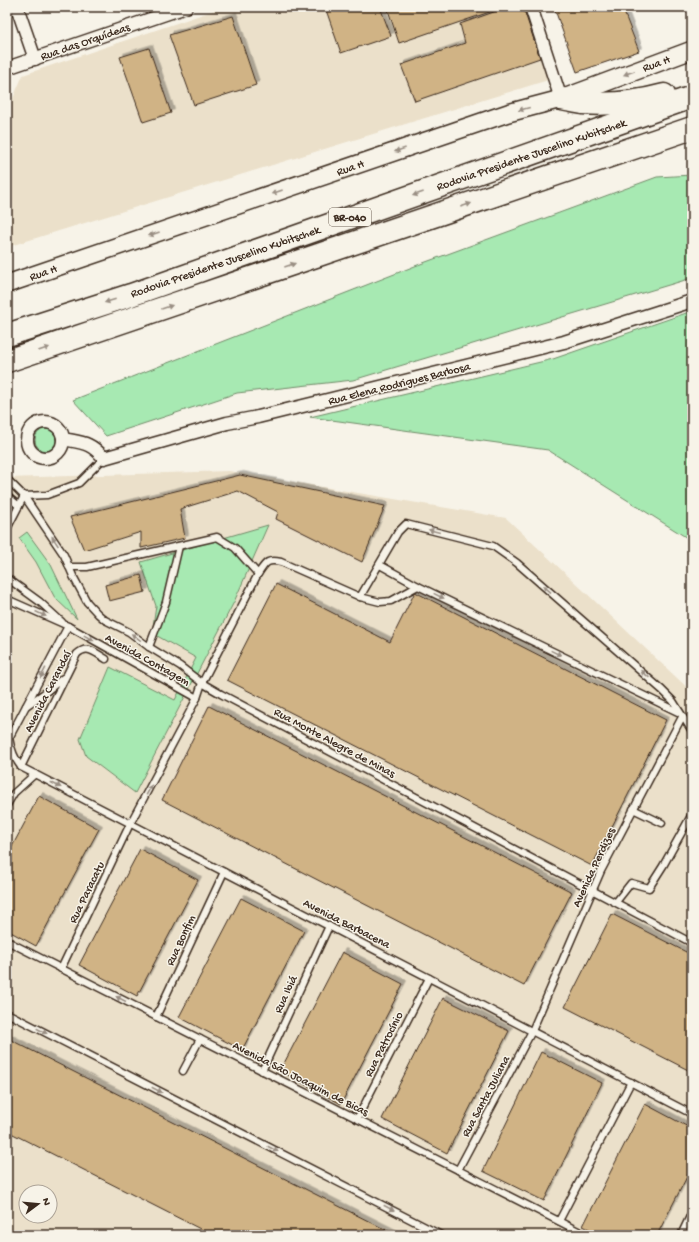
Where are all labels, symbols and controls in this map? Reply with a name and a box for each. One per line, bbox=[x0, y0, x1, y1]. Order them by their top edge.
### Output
street label: Rua das Orquídeas bbox=[39, 21, 133, 65]
street label: Rua H bbox=[641, 53, 672, 76]
one-way arrow bbox=[623, 71, 635, 77]
one-way arrow bbox=[517, 106, 529, 112]
street label: Rodovia Presidente Juscelino Kubitschek bbox=[435, 116, 630, 195]
one-way arrow bbox=[394, 147, 406, 153]
street label: Rua H bbox=[335, 158, 366, 180]
one-way arrow bbox=[271, 189, 283, 195]
one-way arrow bbox=[411, 191, 423, 197]
one-way arrow bbox=[461, 202, 473, 208]
road number: BR-040 bbox=[329, 208, 371, 226]
street label: Rodovia Presidente Juscelino Kubitschek bbox=[129, 223, 324, 302]
one-way arrow bbox=[148, 231, 160, 237]
one-way arrow bbox=[284, 262, 296, 268]
street label: Rua H bbox=[28, 263, 59, 285]
one-way arrow bbox=[104, 299, 116, 305]
one-way arrow bbox=[161, 304, 173, 310]
one-way arrow bbox=[38, 345, 50, 351]
street label: Rua Elena Rodrigues Barbosa bbox=[327, 360, 472, 409]
one-way arrow bbox=[427, 528, 440, 534]
one-way arrow bbox=[51, 536, 59, 546]
one-way arrow bbox=[541, 584, 552, 593]
one-way arrow bbox=[433, 593, 445, 599]
one-way arrow bbox=[35, 611, 47, 618]
street label: Avenida Contagem bbox=[102, 632, 192, 690]
one-way arrow bbox=[130, 633, 141, 641]
one-way arrow bbox=[83, 635, 95, 642]
street label: Avenida Carandaí bbox=[22, 649, 76, 735]
one-way arrow bbox=[550, 650, 562, 656]
one-way arrow bbox=[40, 667, 46, 679]
one-way arrow bbox=[640, 670, 649, 679]
street label: Rua Monte Alegre de Minas bbox=[271, 706, 398, 782]
one-way arrow bbox=[50, 782, 62, 789]
one-way arrow bbox=[145, 784, 152, 795]
street label: Avenida Perdizes bbox=[570, 825, 620, 910]
street label: Rua Paracatu bbox=[67, 859, 109, 926]
street label: Avenida Barbacena bbox=[300, 897, 392, 953]
street label: Rua Bonfim bbox=[164, 913, 200, 968]
street label: Rua Ibiá bbox=[272, 974, 302, 1016]
one-way arrow bbox=[115, 996, 127, 1002]
street label: Rua Patrocínio bbox=[362, 1010, 407, 1080]
one-way arrow bbox=[36, 1027, 47, 1034]
street label: Avenida São Joaquim de Bicas bbox=[230, 1039, 371, 1120]
street label: Rua Santa Juliana bbox=[459, 1054, 514, 1140]
one-way arrow bbox=[152, 1087, 163, 1093]
one-way arrow bbox=[267, 1146, 279, 1152]
north arrow bbox=[18, 1184, 58, 1224]
text: N bbox=[39, 1197, 52, 1207]
one-way arrow bbox=[383, 1205, 395, 1211]

